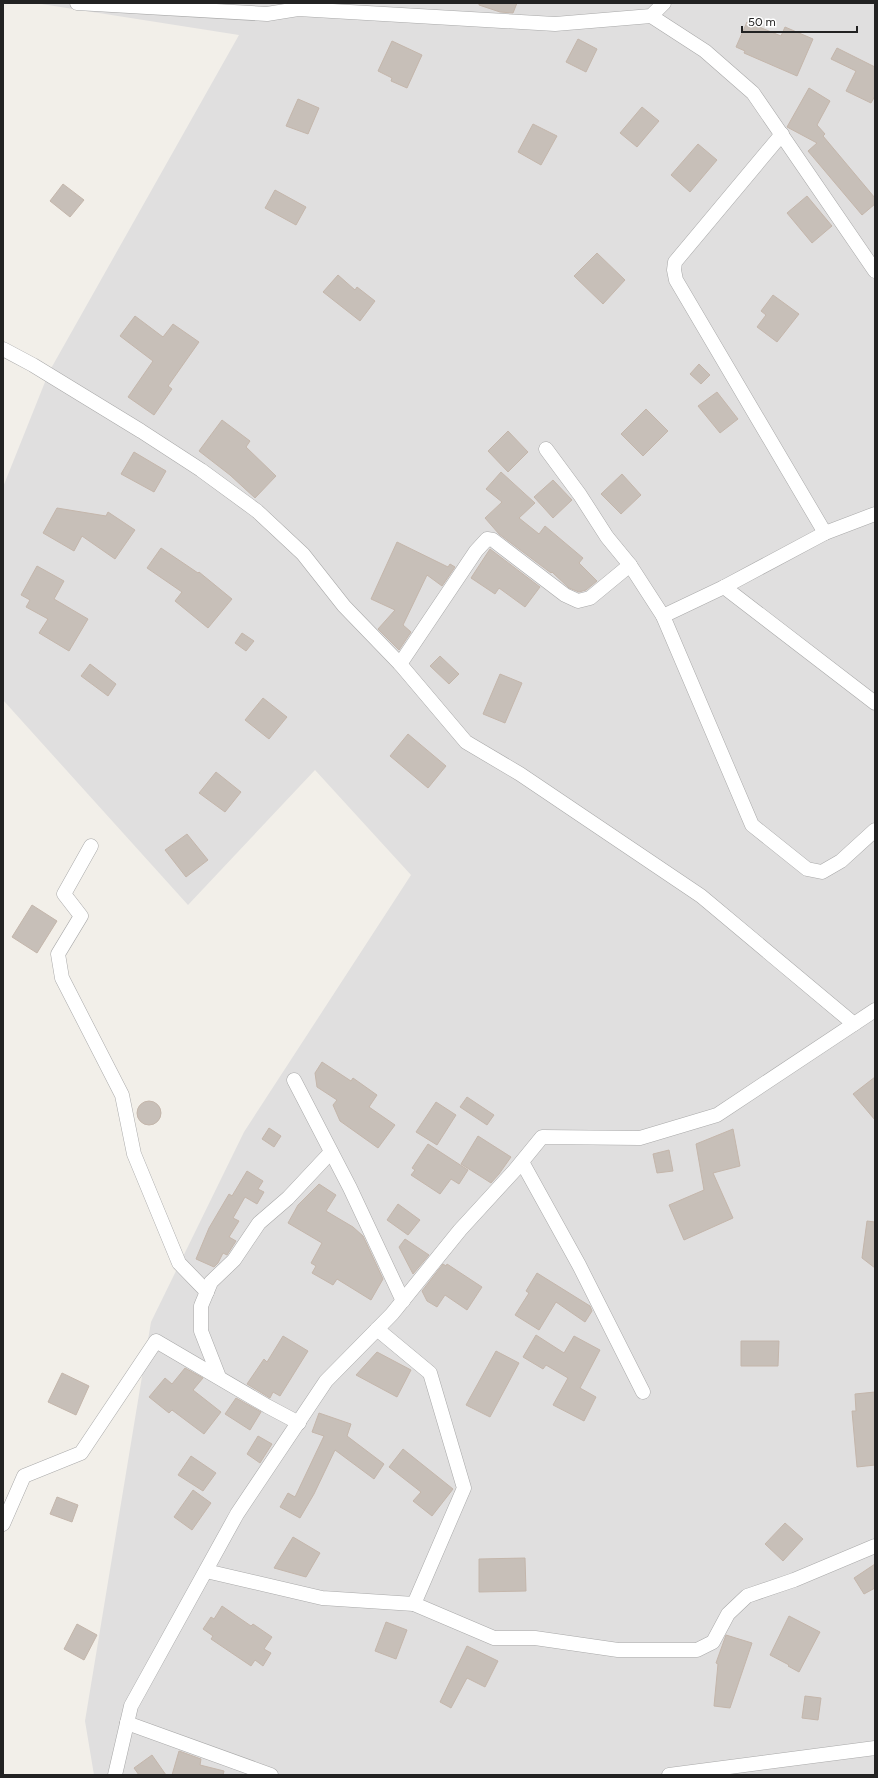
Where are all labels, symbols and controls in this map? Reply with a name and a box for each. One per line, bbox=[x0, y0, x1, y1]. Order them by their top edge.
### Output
scale bar bbox=[742, 8, 857, 34]
text: 50 m bbox=[748, 15, 776, 29]

